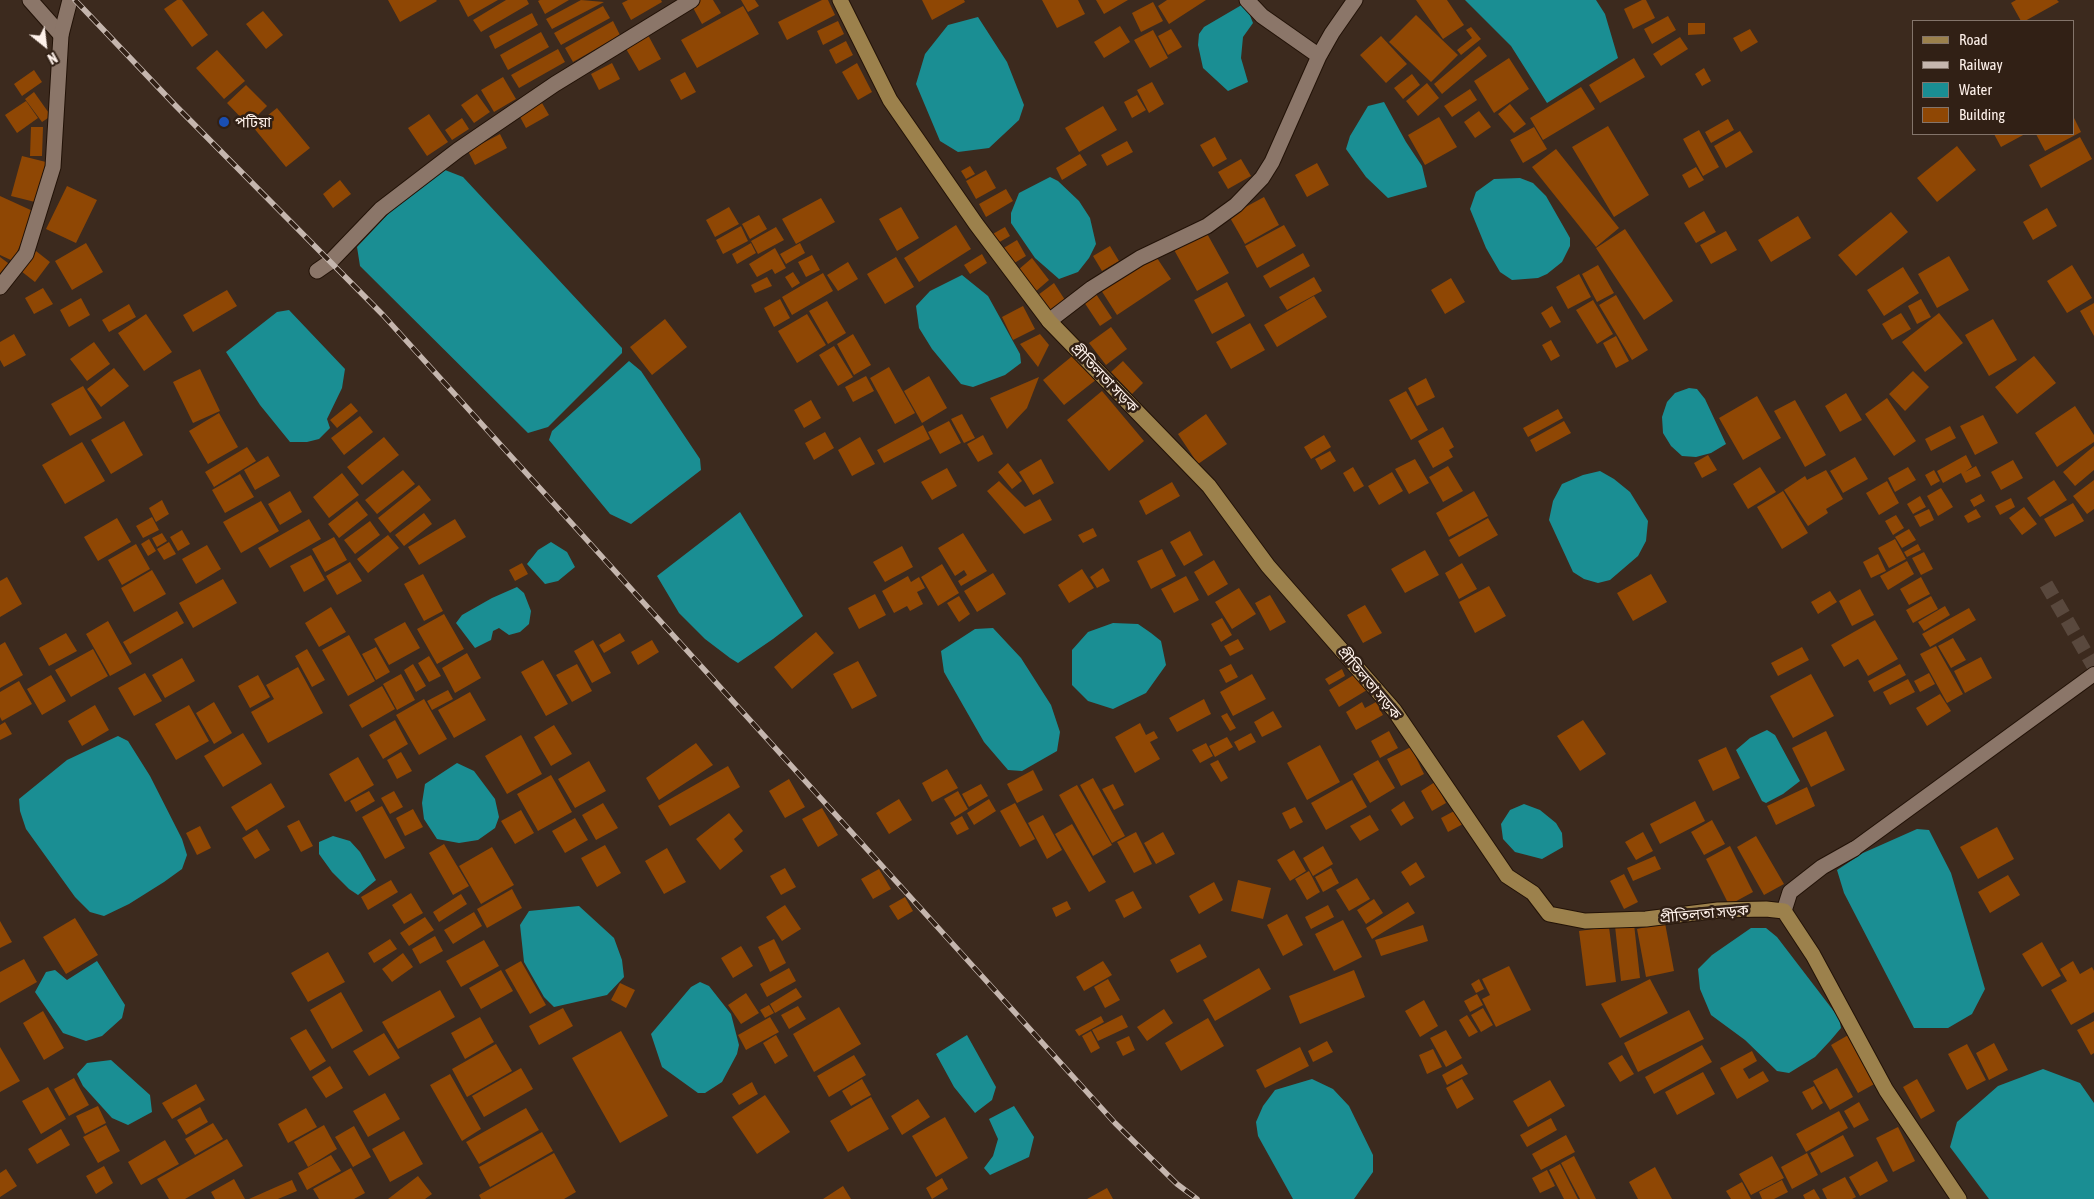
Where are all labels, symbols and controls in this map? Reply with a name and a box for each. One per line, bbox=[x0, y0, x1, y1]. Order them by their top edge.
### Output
north arrow bbox=[20, 20, 70, 70]
legend bbox=[1912, 20, 2074, 135]
text: Road bbox=[1959, 31, 1988, 48]
text: N bbox=[45, 49, 60, 67]
text: Railway bbox=[1959, 56, 2003, 73]
text: Water bbox=[1959, 81, 1992, 98]
text: Building bbox=[1959, 106, 2005, 123]
place label: পটিয়া bbox=[235, 113, 271, 131]
marker: পটিয়া bbox=[217, 115, 231, 129]
street label: প্রীতিলতা সড়ক bbox=[1066, 339, 1142, 417]
street label: প্রীতিলতা সড়ক bbox=[1333, 643, 1405, 723]
street label: প্রীতিলতা সড়ক bbox=[1658, 901, 1750, 927]

